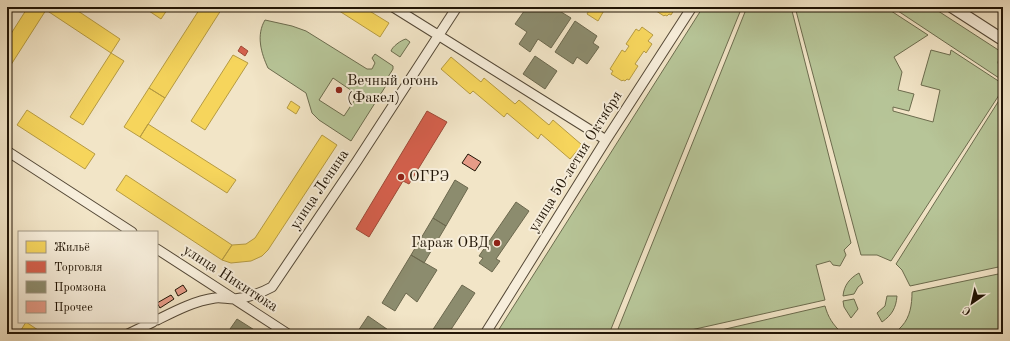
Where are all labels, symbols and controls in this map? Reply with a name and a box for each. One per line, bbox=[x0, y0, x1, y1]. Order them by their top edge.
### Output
place label: Вечный огонь (Факел) bbox=[347, 74, 438, 106]
marker: Вечный огонь (Факел) bbox=[334, 85, 344, 95]
street label: улица 50-летия Октября bbox=[526, 89, 626, 235]
street label: улица Ленина bbox=[288, 147, 353, 233]
place label: ОГРЭ bbox=[409, 170, 449, 185]
marker: ОГРЭ bbox=[396, 172, 406, 182]
legend bbox=[18, 231, 158, 323]
place label: Гараж ОВД bbox=[411, 236, 489, 251]
marker: Гараж ОВД bbox=[492, 238, 502, 248]
text: Жильё bbox=[54, 242, 90, 254]
street label: улица Никитюка bbox=[180, 243, 281, 316]
text: Торговля bbox=[54, 262, 103, 274]
text: Промзона bbox=[54, 282, 106, 294]
north arrow bbox=[952, 283, 992, 323]
text: Прочее bbox=[54, 302, 93, 314]
text: С bbox=[961, 303, 973, 317]

